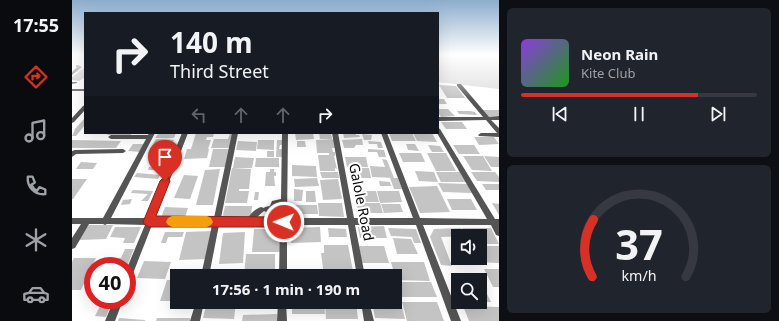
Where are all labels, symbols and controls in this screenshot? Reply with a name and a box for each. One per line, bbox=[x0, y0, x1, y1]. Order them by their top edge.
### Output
text: 17:55 bbox=[13, 13, 59, 37]
text: 140 m bbox=[170, 23, 253, 61]
icon: right bbox=[104, 28, 156, 80]
text: Neon Rain bbox=[581, 44, 658, 64]
text: Third Street bbox=[170, 59, 269, 83]
icon: directions bbox=[22, 63, 50, 91]
text: Kite Club bbox=[581, 64, 635, 82]
icon: previous bbox=[549, 103, 571, 125]
icon: pause bbox=[628, 103, 650, 125]
icon: next bbox=[707, 103, 729, 125]
icon: left bbox=[188, 104, 210, 126]
icon: ahead bbox=[230, 104, 252, 126]
icon: ahead bbox=[272, 104, 294, 126]
icon: right bbox=[314, 104, 336, 126]
icon: music bbox=[22, 117, 50, 145]
pin bbox=[148, 140, 182, 181]
icon: arrive bbox=[154, 146, 176, 168]
street label: Galole Road bbox=[345, 161, 379, 243]
icon: phone bbox=[22, 172, 50, 200]
position arrow bbox=[263, 201, 305, 243]
text: 37 bbox=[615, 216, 663, 272]
icon: climate bbox=[22, 226, 50, 254]
map controls bbox=[451, 229, 487, 309]
button: sound bbox=[451, 229, 487, 265]
speed limit sign: 40 bbox=[84, 257, 136, 309]
text: km/h bbox=[621, 265, 657, 284]
button: search bbox=[451, 273, 487, 309]
text: 17:56 · 1 min · 190 m bbox=[212, 279, 360, 299]
icon: car bbox=[22, 280, 50, 308]

